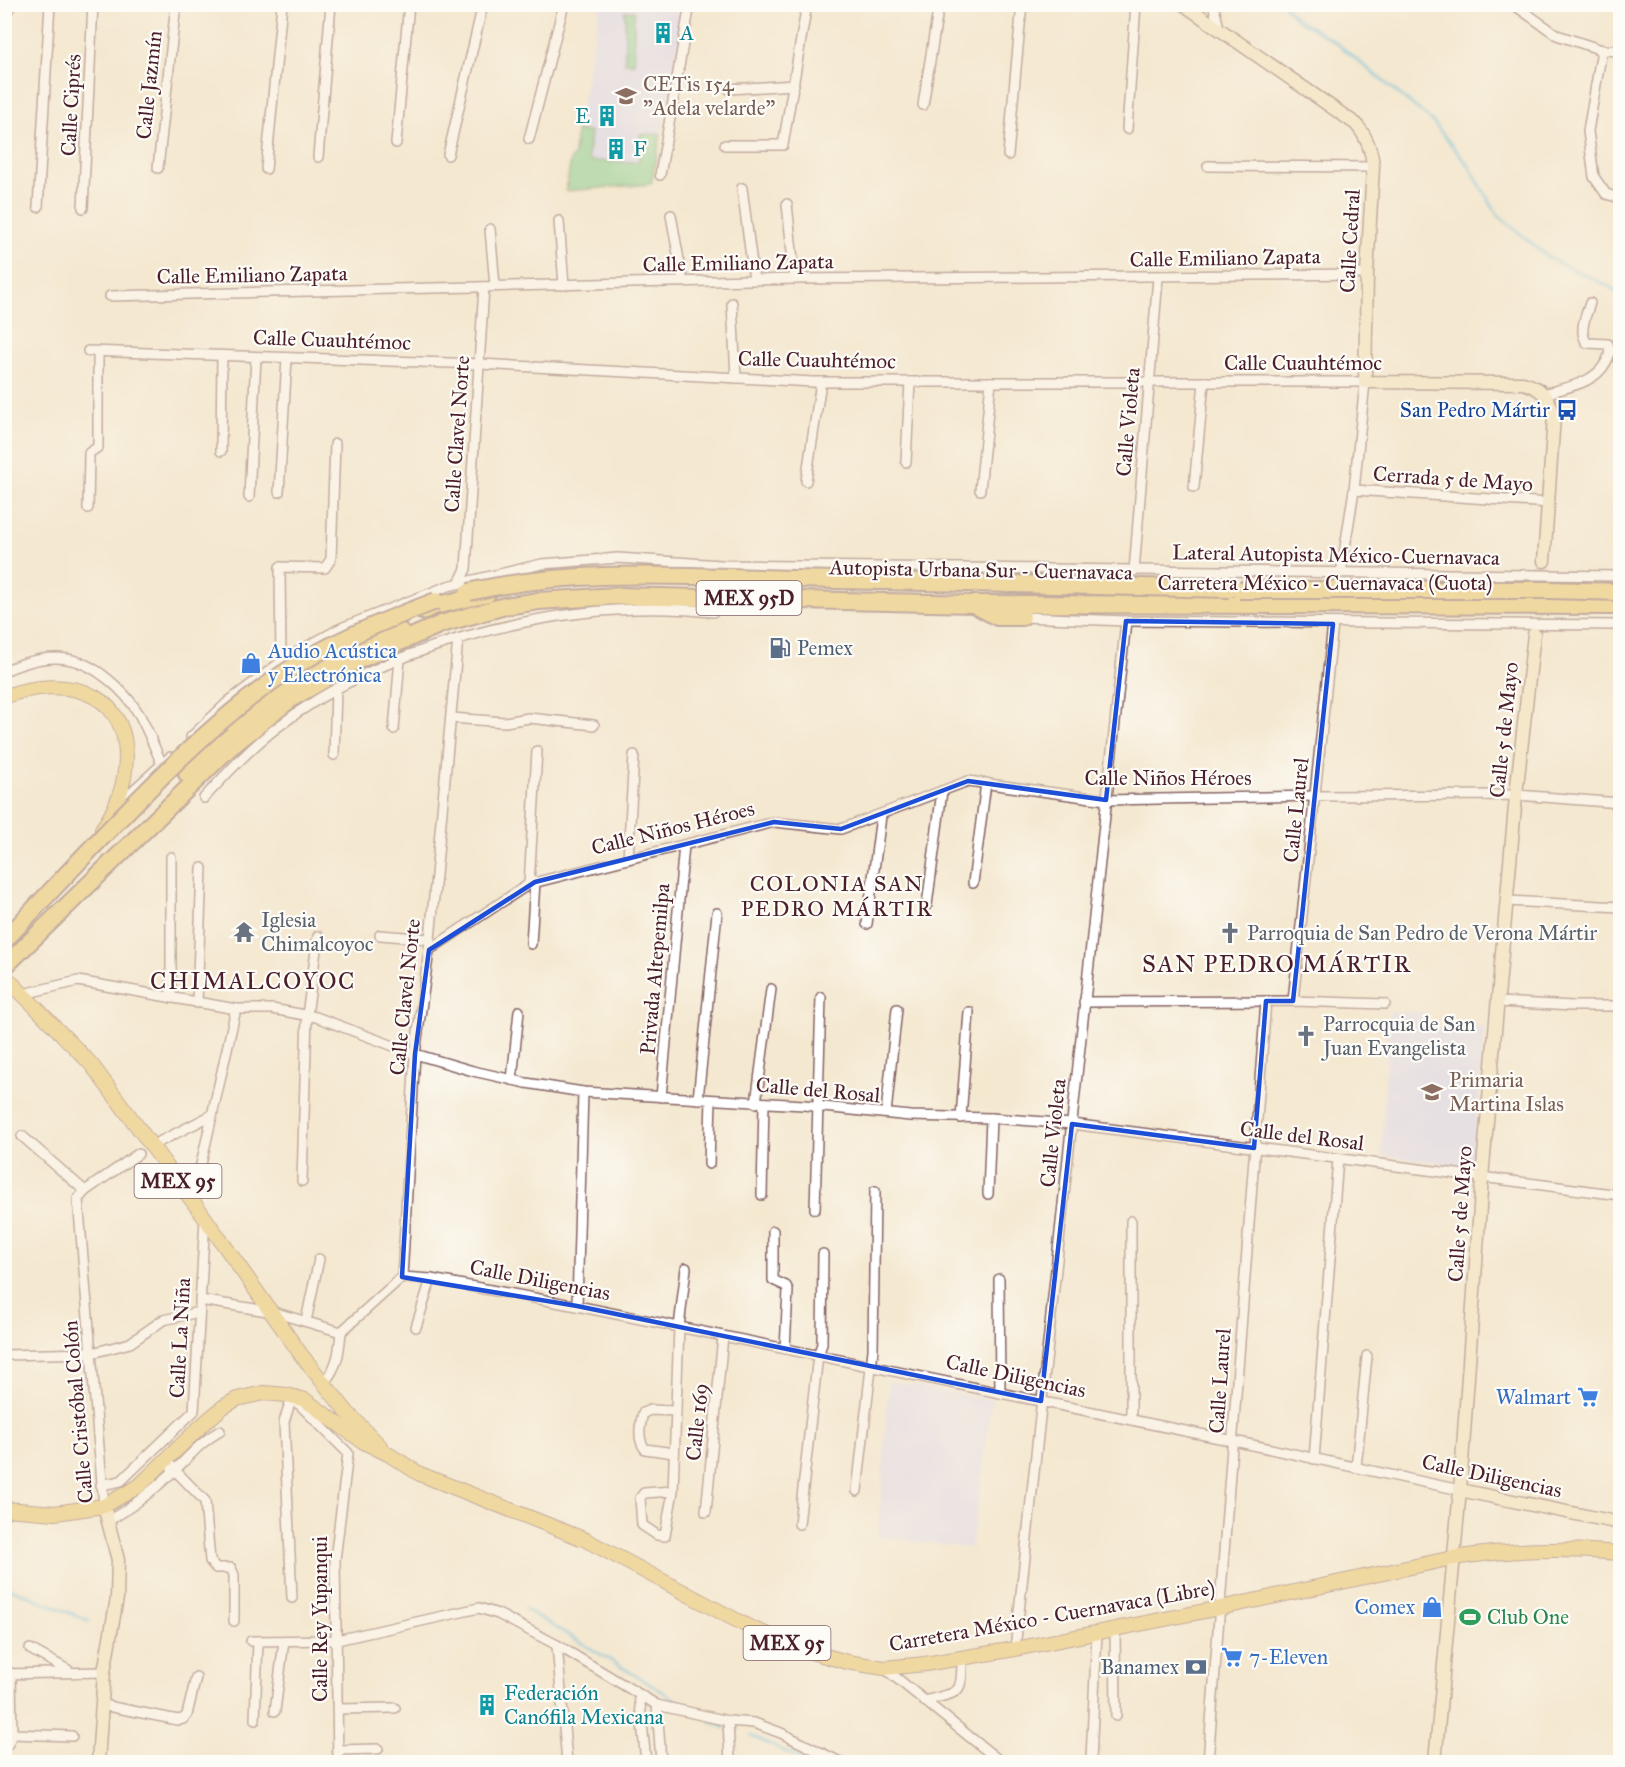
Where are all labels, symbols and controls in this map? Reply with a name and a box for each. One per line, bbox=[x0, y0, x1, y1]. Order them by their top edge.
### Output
place label: A bbox=[679, 20, 694, 46]
building icon: A bbox=[651, 21, 675, 45]
street label: Calle Jazmín bbox=[130, 29, 168, 141]
street label: Calle Ciprés bbox=[55, 53, 87, 157]
place label: CETis 154 "Adela velarde" bbox=[643, 71, 775, 121]
school or university icon: CETis 154 "Adela velarde" bbox=[614, 84, 638, 108]
place label: E bbox=[575, 103, 590, 129]
building icon: E bbox=[595, 104, 619, 128]
place label: F bbox=[633, 136, 647, 162]
building icon: F bbox=[604, 137, 628, 161]
street label: Calle Cedral bbox=[1334, 188, 1366, 293]
street label: Calle Emiliano Zapata bbox=[1129, 243, 1321, 273]
street label: Calle Emiliano Zapata bbox=[642, 248, 834, 278]
street label: Calle Emiliano Zapata bbox=[156, 260, 348, 290]
street label: Calle Cuauhtémoc bbox=[252, 324, 412, 356]
street label: Calle Cuauhtémoc bbox=[738, 346, 896, 374]
street label: Calle Cuauhtémoc bbox=[1224, 350, 1382, 376]
street label: Calle Clavel Norte bbox=[439, 354, 475, 513]
street label: Calle Violeta bbox=[1110, 366, 1146, 478]
place label: San Pedro Mártir bbox=[1400, 397, 1550, 423]
bus stop icon: San Pedro Mártir bbox=[1555, 398, 1579, 422]
street label: Cerrada 5 de Mayo bbox=[1372, 460, 1534, 498]
street label: Lateral Autopista México-Cuernavaca bbox=[1172, 539, 1500, 571]
street label: Autopista Urbana Sur - Cuernavaca bbox=[828, 554, 1133, 586]
street label: Carretera México - Cuernavaca (Cuota) bbox=[1157, 570, 1493, 596]
road number: MEX 95D bbox=[696, 581, 801, 615]
place label: Pemex bbox=[797, 635, 854, 661]
fuel station icon: Pemex bbox=[768, 636, 792, 660]
place label: Audio Acústica y Electrónica bbox=[267, 638, 397, 688]
shop icon: Audio Acústica y Electrónica bbox=[239, 651, 263, 675]
street label: Calle 5 de Mayo bbox=[1484, 661, 1524, 799]
street label: Calle Laurel bbox=[1278, 756, 1314, 864]
street label: Calle Niños Héroes bbox=[1084, 765, 1252, 791]
street label: Calle Niños Héroes bbox=[589, 795, 757, 861]
district label: COLONIA SAN PEDRO MÁRTIR bbox=[741, 870, 933, 922]
street label: Privada Altepemilpa bbox=[635, 882, 675, 1056]
place label: Iglesia Chimalcoyoc bbox=[261, 907, 374, 957]
street label: Calle Clavel Norte bbox=[384, 917, 426, 1077]
temple icon: Iglesia Chimalcoyoc bbox=[232, 920, 256, 944]
place label: Parroquia de San Pedro de Verona Mártir bbox=[1247, 920, 1597, 946]
church icon: Parroquia de San Pedro de Verona Mártir bbox=[1218, 921, 1242, 945]
district label: SAN PEDRO MÁRTIR bbox=[1142, 949, 1412, 979]
district label: CHIMALCOYOC bbox=[150, 966, 356, 996]
place label: Parrocquia de San Juan Evangelista bbox=[1321, 1011, 1475, 1061]
church icon: Parrocquia de San Juan Evangelista bbox=[1294, 1024, 1318, 1048]
place label: Primaria Martina Islas bbox=[1449, 1067, 1564, 1117]
street label: Calle del Rosal bbox=[755, 1072, 882, 1108]
street label: Calle Violeta bbox=[1034, 1077, 1072, 1189]
school or university icon: Primaria Martina Islas bbox=[1420, 1080, 1444, 1104]
street label: Calle del Rosal bbox=[1238, 1115, 1366, 1157]
street label: Calle 5 de Mayo bbox=[1442, 1145, 1478, 1283]
road number: MEX 95 bbox=[134, 1164, 222, 1198]
street label: Calle Diligencias bbox=[468, 1254, 612, 1306]
street label: Calle La Niña bbox=[164, 1277, 196, 1399]
street label: Calle Cristóbal Colón bbox=[57, 1319, 99, 1505]
street label: Calle Laurel bbox=[1203, 1327, 1237, 1435]
street label: Calle Diligencias bbox=[944, 1348, 1088, 1404]
street label: Calle 169 bbox=[680, 1382, 714, 1462]
place label: Walmart bbox=[1496, 1384, 1572, 1410]
supermarket icon: Walmart bbox=[1576, 1385, 1600, 1409]
street label: Calle Diligencias bbox=[1420, 1448, 1564, 1504]
street label: Calle Rey Yupanqui bbox=[307, 1536, 333, 1702]
street label: Carretera México - Cuernavaca (Libre) bbox=[887, 1575, 1217, 1657]
place label: Comex bbox=[1354, 1594, 1416, 1620]
shop icon: Comex bbox=[1420, 1595, 1444, 1619]
place label: Club One bbox=[1487, 1604, 1569, 1630]
sports icon: Club One bbox=[1458, 1605, 1482, 1629]
road number: MEX 95 bbox=[744, 1626, 830, 1660]
place label: 7-Eleven bbox=[1249, 1644, 1328, 1670]
supermarket icon: 7-Eleven bbox=[1220, 1645, 1244, 1669]
place label: Banamex bbox=[1100, 1654, 1180, 1680]
bank icon: Banamex bbox=[1184, 1655, 1208, 1679]
place label: Federación Canófila Mexicana bbox=[504, 1680, 664, 1730]
building icon: Federación Canófila Mexicana bbox=[475, 1693, 499, 1717]

